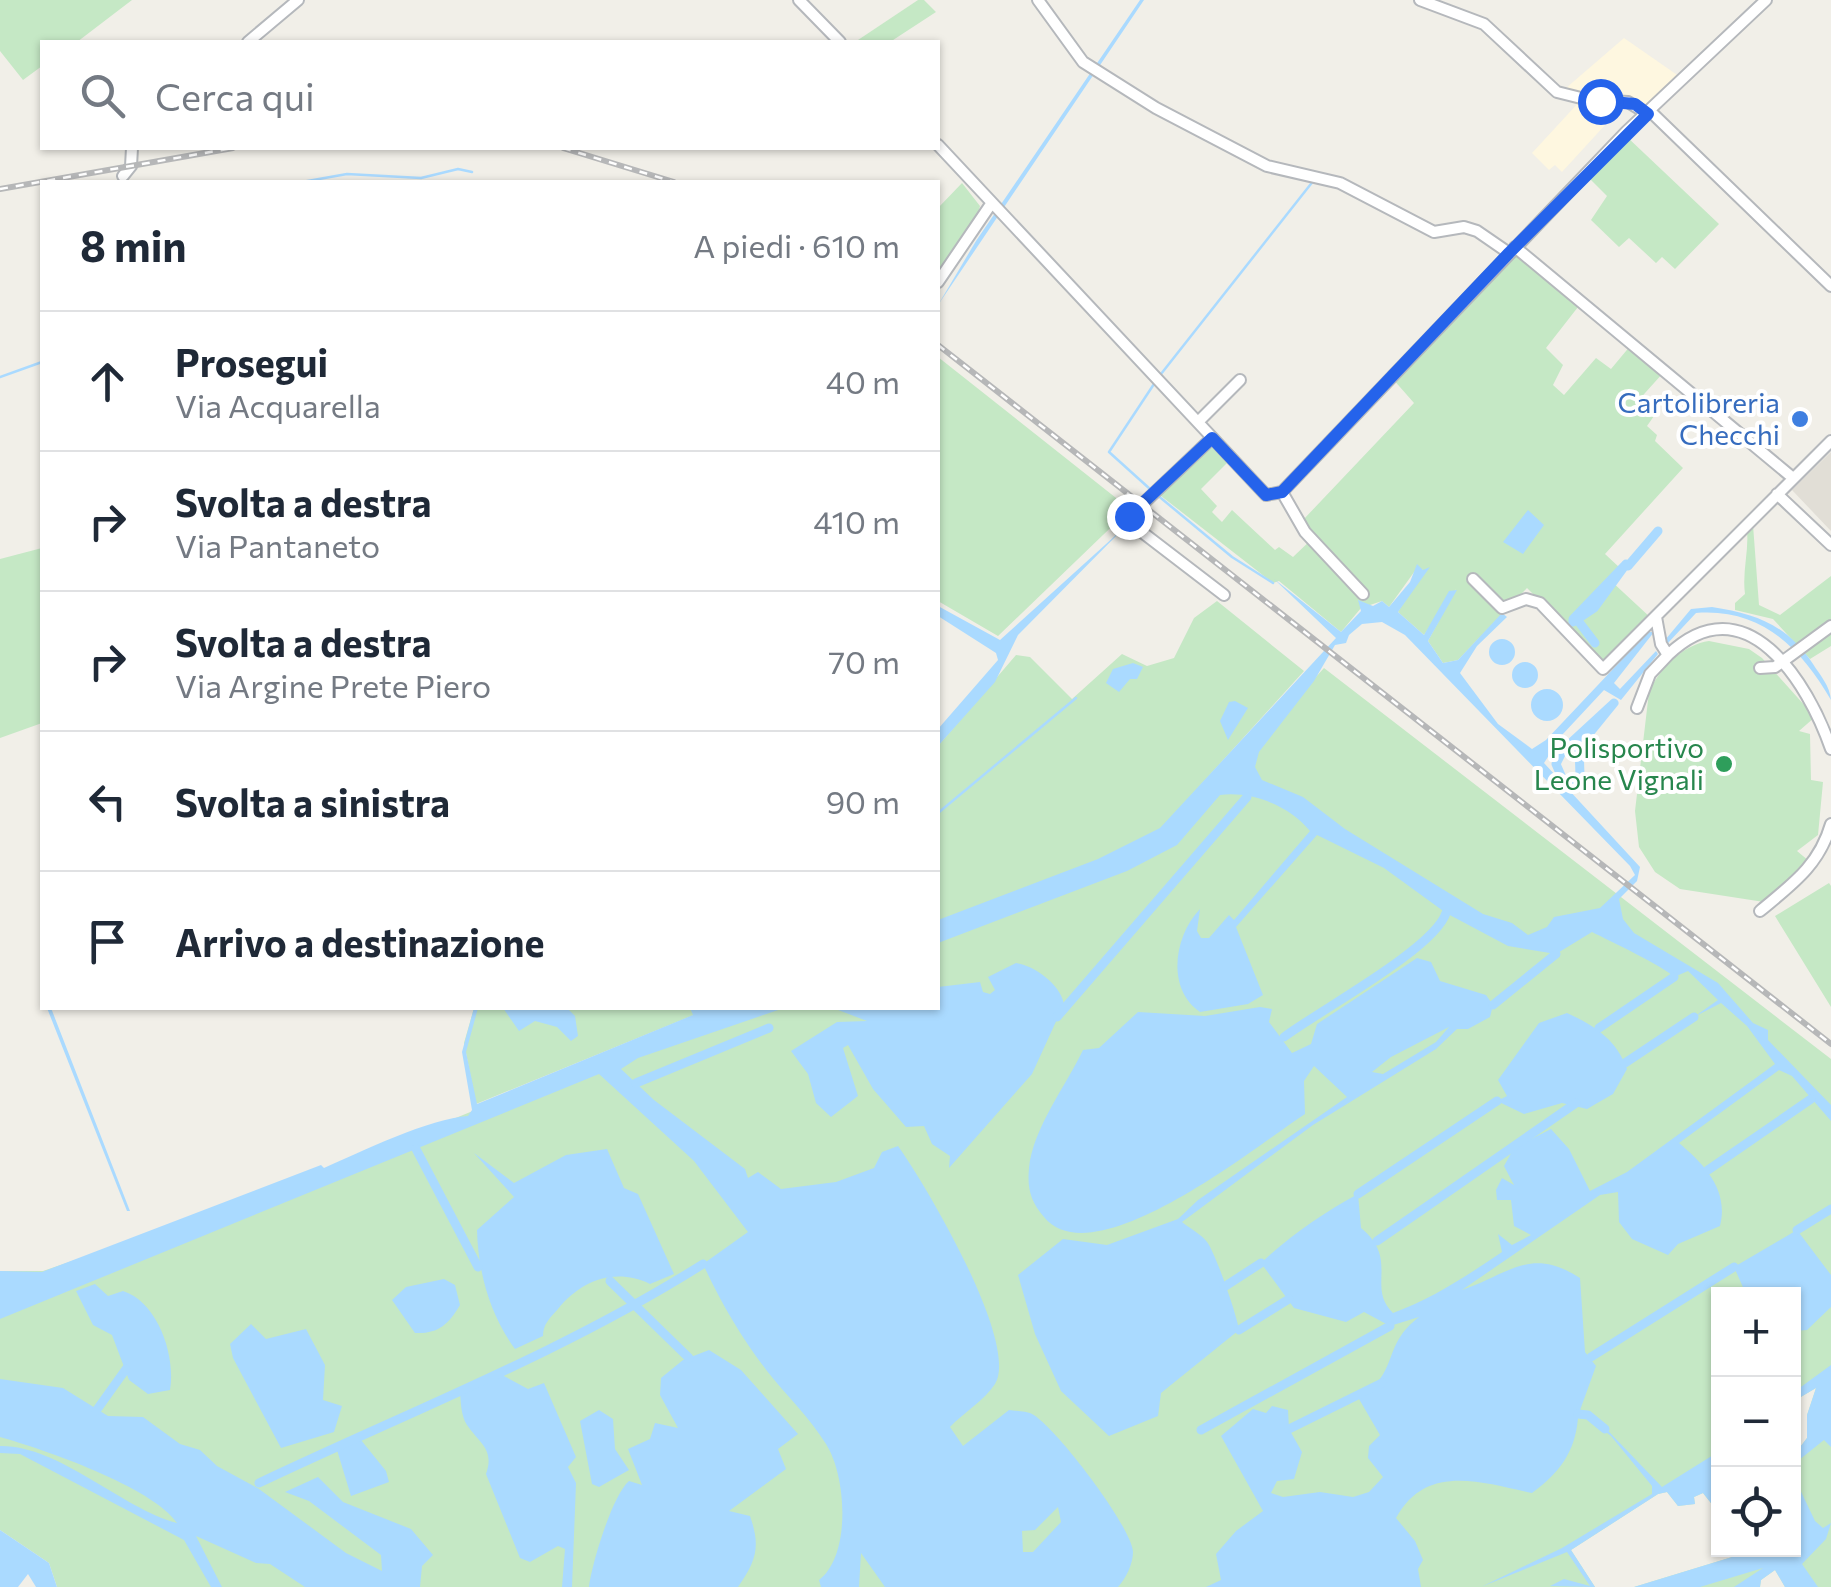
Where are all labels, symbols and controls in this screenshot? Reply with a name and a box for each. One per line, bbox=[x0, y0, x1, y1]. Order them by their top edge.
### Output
search box bbox=[40, 40, 940, 150]
icon: search bbox=[75, 68, 130, 123]
text: Cerca qui bbox=[155, 72, 315, 119]
route start bbox=[1578, 79, 1624, 125]
text: 8 min bbox=[80, 219, 187, 271]
text: A piedi · 610 m bbox=[693, 225, 900, 265]
text: Prosegui bbox=[175, 338, 328, 385]
icon: ahead bbox=[80, 354, 135, 409]
text: 40 m bbox=[826, 361, 900, 401]
text: Via Acquarella bbox=[175, 385, 381, 425]
place label: Cartolibreria Checchi bbox=[1618, 385, 1780, 451]
marker: Cartolibreria Checchi bbox=[1789, 408, 1811, 430]
text: Svolta a destra bbox=[175, 478, 431, 525]
icon: right bbox=[80, 494, 135, 549]
route end bbox=[1107, 494, 1153, 540]
text: 410 m bbox=[813, 501, 900, 541]
text: Via Pantaneto bbox=[175, 525, 380, 565]
text: Svolta a destra bbox=[175, 618, 431, 665]
icon: right bbox=[80, 634, 135, 689]
text: 70 m bbox=[828, 641, 900, 681]
text: Via Argine Prete Piero bbox=[175, 665, 491, 705]
place label: Polisportivo Leone Vignali bbox=[1534, 730, 1704, 796]
marker: Polisportivo Leone Vignali bbox=[1713, 753, 1735, 775]
icon: left bbox=[80, 774, 135, 829]
text: Svolta a sinistra bbox=[175, 778, 450, 825]
text: 90 m bbox=[826, 781, 900, 821]
icon: arrive bbox=[80, 914, 135, 969]
text: Arrivo a destinazione bbox=[175, 918, 545, 965]
map controls bbox=[1711, 1287, 1801, 1557]
button: + bbox=[1711, 1287, 1801, 1377]
button: − bbox=[1711, 1377, 1801, 1467]
button: locate bbox=[1711, 1467, 1801, 1557]

